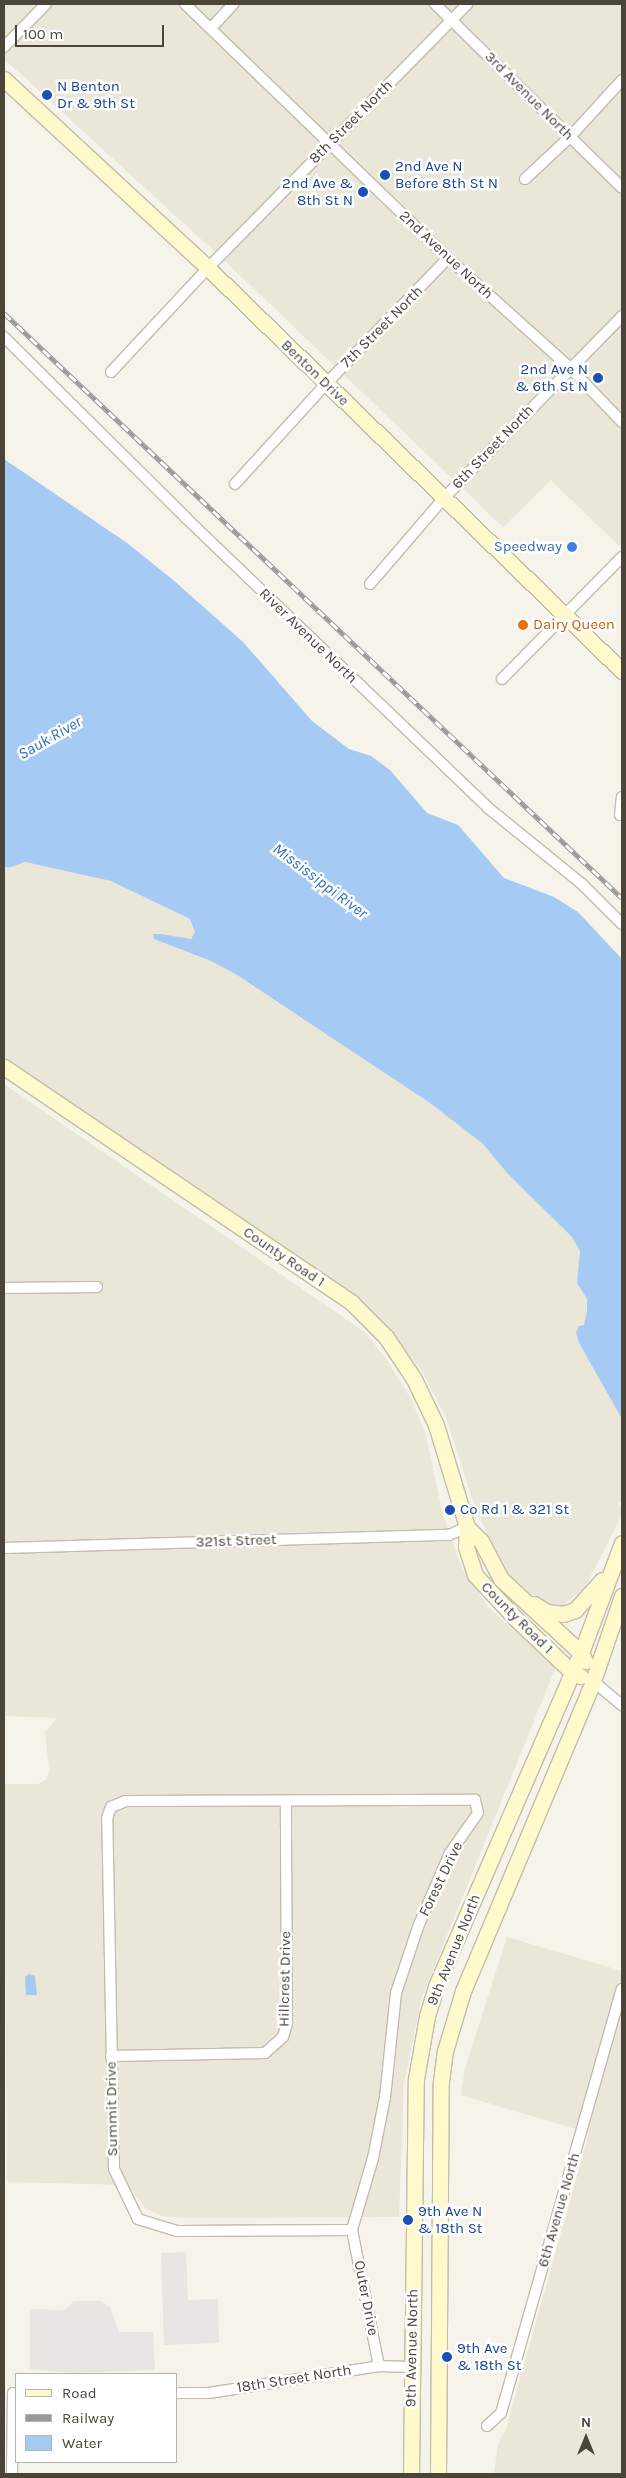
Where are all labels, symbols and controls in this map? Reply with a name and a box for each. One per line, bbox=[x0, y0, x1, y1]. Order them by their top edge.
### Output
scale bar bbox=[18, 15, 166, 47]
text: 100 m bbox=[23, 25, 63, 43]
street label: 3rd Avenue North bbox=[481, 48, 577, 144]
street label: 8th Street North bbox=[305, 76, 397, 168]
place label: N Benton Dr & 9th St bbox=[57, 77, 135, 112]
marker: N Benton Dr & 9th St bbox=[41, 89, 53, 101]
place label: 2nd Ave N Before 8th St N bbox=[395, 157, 498, 192]
marker: 2nd Ave N Before 8th St N bbox=[379, 169, 391, 181]
place label: 2nd Ave & 8th St N bbox=[282, 174, 353, 209]
marker: 2nd Ave & 8th St N bbox=[357, 186, 369, 198]
street label: 2nd Avenue North bbox=[395, 207, 497, 303]
street label: 7th Street North bbox=[337, 282, 427, 372]
street label: Benton Drive bbox=[277, 336, 353, 410]
place label: 2nd Ave N & 6th St N bbox=[515, 360, 588, 395]
marker: 2nd Ave N & 6th St N bbox=[592, 372, 604, 384]
street label: 6th Street North bbox=[448, 401, 538, 493]
place label: Speedway bbox=[494, 538, 562, 556]
marker: Speedway bbox=[566, 541, 578, 553]
street label: River Avenue North bbox=[255, 585, 361, 687]
place label: Dairy Queen bbox=[533, 616, 615, 634]
marker: Dairy Queen bbox=[517, 619, 529, 631]
water label: Sauk River bbox=[15, 712, 85, 764]
water label: Mississippi River bbox=[269, 839, 371, 923]
street label: County Road 1 bbox=[240, 1223, 328, 1291]
place label: Co Rd 1 & 321 St bbox=[460, 1501, 569, 1519]
marker: Co Rd 1 & 321 St bbox=[444, 1504, 456, 1516]
street label: 321st Street bbox=[195, 1531, 277, 1551]
street label: County Road 1 bbox=[477, 1578, 557, 1658]
street label: Forest Drive bbox=[415, 1839, 467, 1919]
street label: 9th Avenue North bbox=[423, 1892, 485, 2008]
street label: Hillcrest Drive bbox=[275, 1931, 295, 2027]
street label: Summit Drive bbox=[102, 2061, 122, 2157]
street label: 6th Avenue North bbox=[534, 2151, 584, 2269]
place label: 9th Ave N & 18th St bbox=[418, 2202, 482, 2237]
marker: 9th Ave N & 18th St bbox=[402, 2214, 414, 2226]
street label: Outer Drive bbox=[350, 2259, 382, 2337]
street label: 9th Avenue North bbox=[402, 2289, 422, 2407]
place label: 9th Ave & 18th St bbox=[457, 2339, 521, 2374]
marker: 9th Ave & 18th St bbox=[441, 2351, 453, 2363]
street label: 18th Street North bbox=[235, 2361, 353, 2397]
legend bbox=[15, 2373, 178, 2463]
text: Road bbox=[62, 2384, 97, 2402]
text: Railway bbox=[62, 2409, 114, 2427]
north arrow bbox=[561, 2413, 611, 2463]
text: N bbox=[581, 2414, 591, 2431]
text: Water bbox=[62, 2434, 102, 2452]

